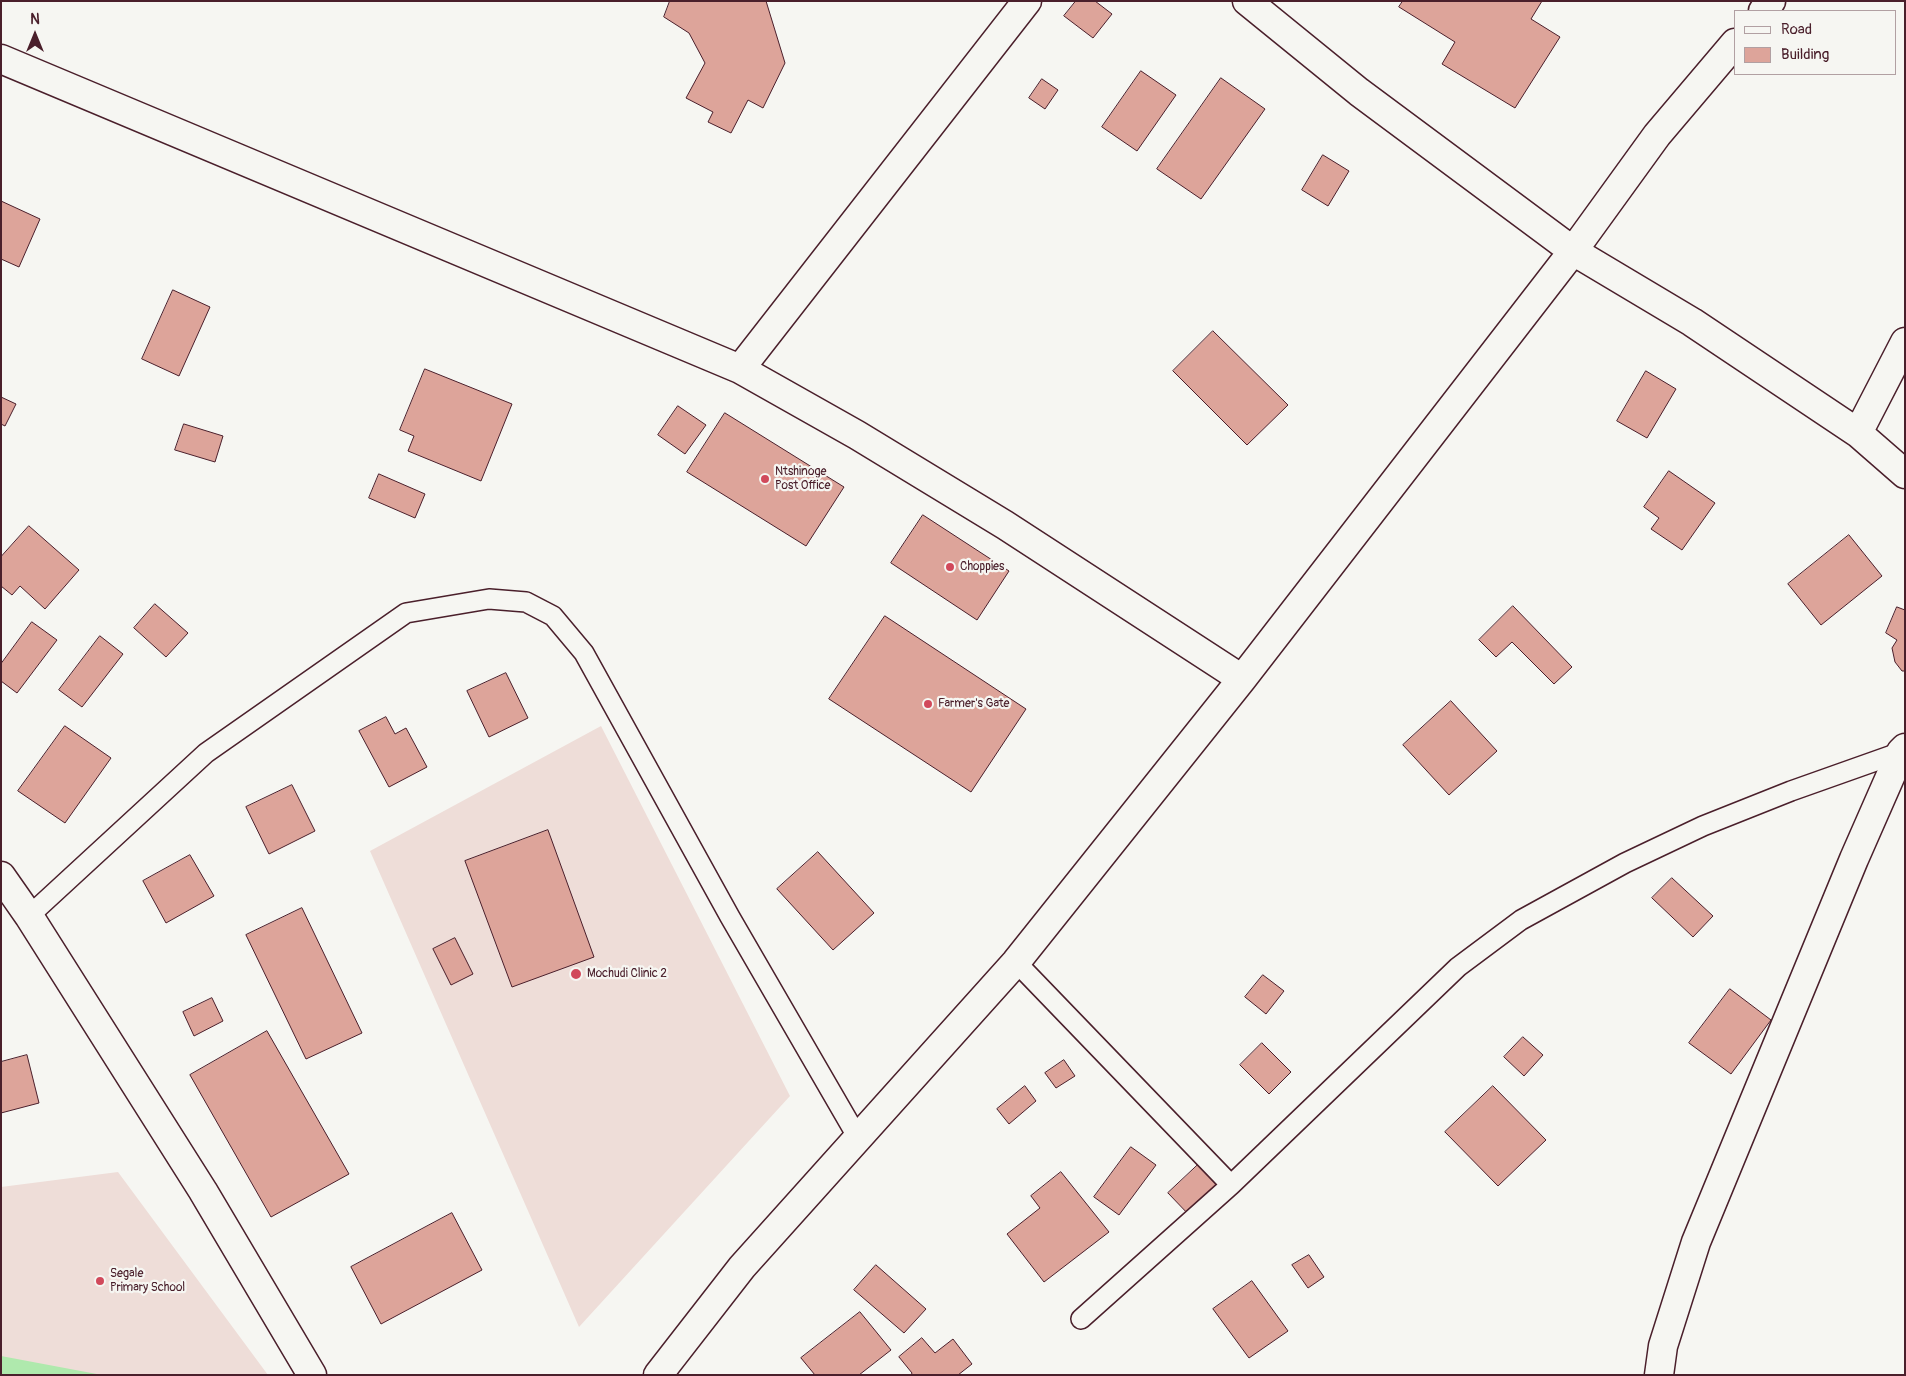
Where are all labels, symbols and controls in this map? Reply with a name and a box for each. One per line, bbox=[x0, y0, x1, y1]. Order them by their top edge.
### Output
north arrow bbox=[10, 10, 60, 60]
legend bbox=[1734, 10, 1896, 75]
text: N bbox=[30, 11, 40, 28]
text: Road bbox=[1781, 20, 1812, 39]
text: Building bbox=[1781, 45, 1829, 64]
place label: Ntshinoge Post Office bbox=[775, 465, 830, 493]
marker: Ntshinoge Post Office bbox=[759, 473, 771, 485]
place label: Choppies bbox=[960, 560, 1004, 574]
marker: Choppies bbox=[944, 561, 956, 573]
place label: Farmer's Gate bbox=[938, 697, 1009, 711]
marker: Farmer's Gate bbox=[922, 698, 934, 710]
marker: Mochudi Clinic 2 bbox=[569, 967, 583, 981]
place label: Mochudi Clinic 2 bbox=[587, 967, 667, 981]
place label: Segale Primary School bbox=[110, 1267, 185, 1295]
marker: Segale Primary School bbox=[94, 1275, 106, 1287]

